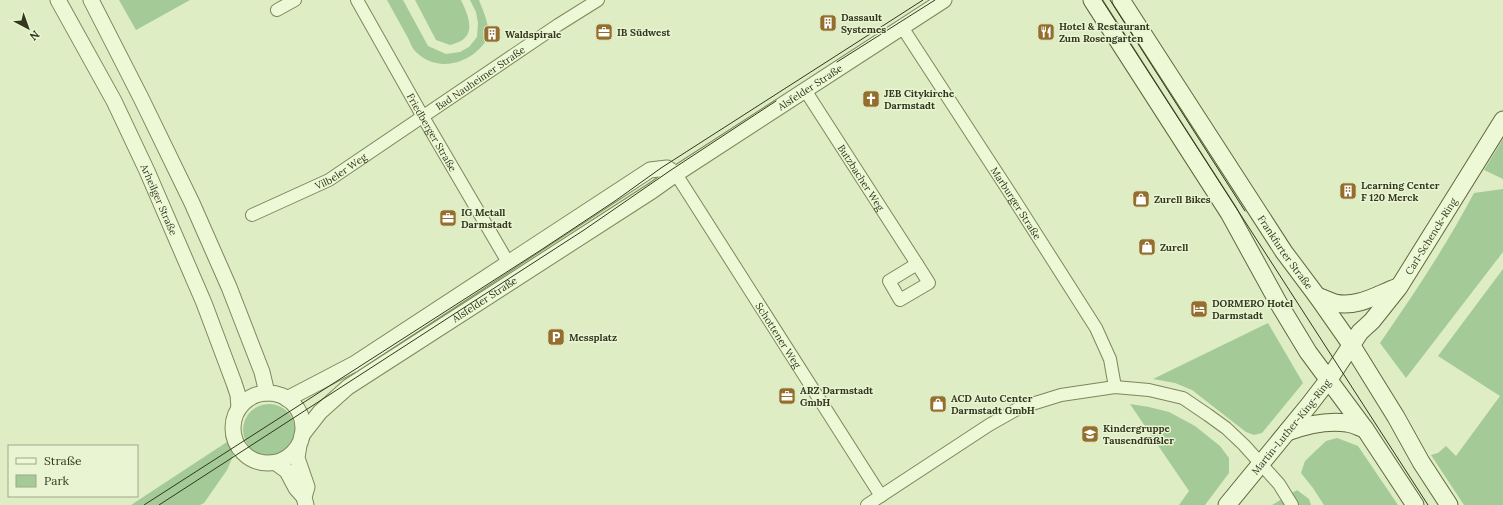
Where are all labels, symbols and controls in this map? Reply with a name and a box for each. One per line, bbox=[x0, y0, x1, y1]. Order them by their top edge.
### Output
north arrow bbox=[8, 8, 48, 48]
place label: Dassault Systemes bbox=[841, 11, 886, 36]
building icon: Dassault Systemes bbox=[818, 13, 838, 33]
place label: Hotel & Restaurant Zum Rosengarten bbox=[1059, 20, 1151, 45]
office icon: IB Südwest bbox=[594, 22, 614, 42]
restaurant icon: Hotel & Restaurant Zum Rosengarten bbox=[1036, 22, 1056, 42]
building icon: Waldspirale bbox=[482, 24, 502, 44]
place label: IB Südwest bbox=[617, 26, 671, 39]
text: N bbox=[26, 27, 42, 44]
place label: Waldspirale bbox=[505, 28, 562, 41]
street label: Bad Nauheimer Straße bbox=[433, 43, 528, 113]
street label: Alsfelder Straße bbox=[774, 61, 845, 114]
place label: JEB Citykirche Darmstadt bbox=[884, 87, 955, 112]
church icon: JEB Citykirche Darmstadt bbox=[861, 89, 881, 109]
street label: Friedberger Straße bbox=[404, 91, 460, 174]
street label: Butzbacher Weg bbox=[835, 142, 887, 214]
street label: Vilbeler Weg bbox=[312, 150, 370, 193]
street label: Arheilger Straße bbox=[137, 161, 180, 238]
street label: Marburger Straße bbox=[988, 165, 1044, 243]
place label: Learning Center F 120 Merck bbox=[1361, 179, 1440, 204]
building icon: Learning Center F 120 Merck bbox=[1338, 181, 1358, 201]
shop icon: Zurell Bikes bbox=[1131, 189, 1151, 209]
place label: Zurell Bikes bbox=[1154, 193, 1211, 206]
street label: Carl-Schenck-Ring bbox=[1402, 195, 1460, 277]
place label: IG Metall Darmstadt bbox=[461, 206, 513, 231]
office icon: IG Metall Darmstadt bbox=[438, 208, 458, 228]
street label: Frankfurter Straße bbox=[1255, 213, 1316, 292]
shop icon: Zurell bbox=[1137, 237, 1157, 257]
place label: Zurell bbox=[1160, 241, 1188, 254]
street label: Alsfelder Straße bbox=[449, 273, 520, 326]
place label: DORMERO Hotel Darmstadt bbox=[1212, 297, 1293, 322]
hotel icon: DORMERO Hotel Darmstadt bbox=[1189, 299, 1209, 319]
street label: Schottener Weg bbox=[752, 300, 804, 371]
parking icon: Messplatz bbox=[546, 327, 566, 347]
place label: Messplatz bbox=[569, 331, 617, 344]
street label: Martin-Luther-King-Ring bbox=[1249, 376, 1334, 477]
place label: ARZ Darmstadt GmbH bbox=[800, 384, 874, 409]
office icon: ARZ Darmstadt GmbH bbox=[777, 386, 797, 406]
place label: ACD Auto Center Darmstadt GmbH bbox=[951, 392, 1035, 417]
shop icon: ACD Auto Center Darmstadt GmbH bbox=[928, 394, 948, 414]
place label: Kindergruppe Tausendfüßler bbox=[1103, 422, 1174, 447]
school or university icon: Kindergruppe Tausendfüßler bbox=[1080, 424, 1100, 444]
legend bbox=[8, 445, 138, 497]
text: Straße bbox=[44, 453, 82, 468]
text: Park bbox=[44, 473, 70, 488]

